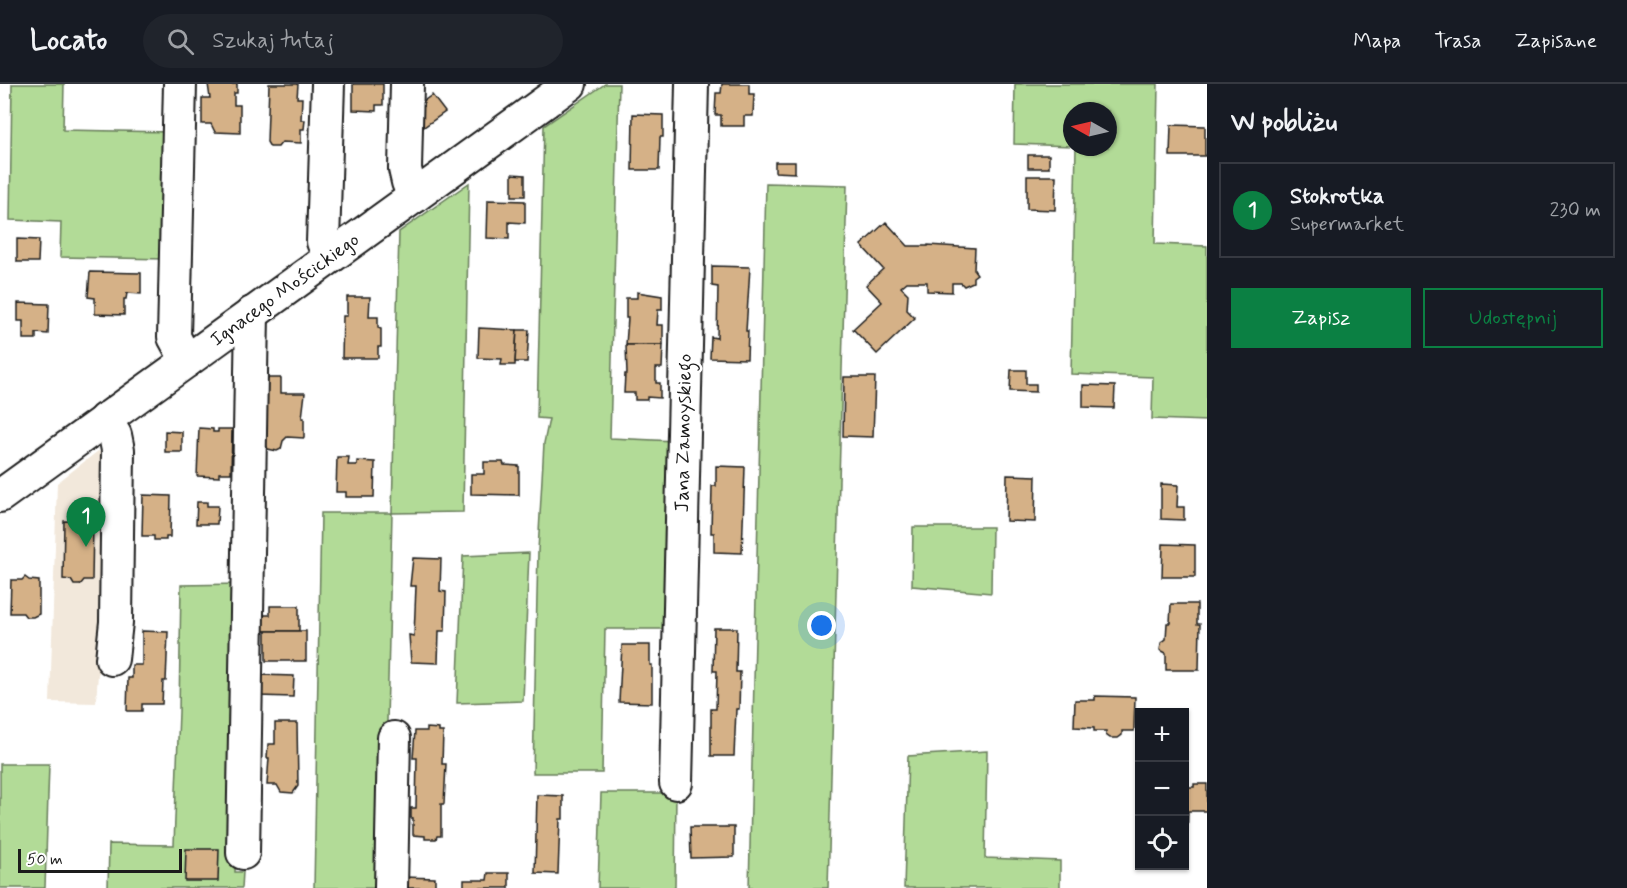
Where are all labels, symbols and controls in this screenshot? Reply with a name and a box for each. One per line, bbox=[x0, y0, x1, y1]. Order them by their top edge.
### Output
search box bbox=[143, 14, 563, 68]
text: Locato bbox=[30, 23, 107, 60]
icon: search bbox=[164, 25, 197, 58]
text: Szukaj tutaj bbox=[212, 27, 334, 55]
text: Mapa bbox=[1353, 27, 1401, 55]
text: Trasa bbox=[1434, 27, 1482, 55]
text: Zapisane bbox=[1515, 27, 1597, 55]
north arrow bbox=[1063, 102, 1117, 156]
text: W pobliżu bbox=[1231, 106, 1337, 140]
text: Stokrotka bbox=[1290, 183, 1384, 211]
text: 1 bbox=[1248, 197, 1257, 224]
text: 230 m bbox=[1549, 197, 1601, 224]
text: Supermarket bbox=[1290, 211, 1404, 238]
street label: Ignacego Mościckiego bbox=[205, 227, 365, 353]
button: Zapisz bbox=[1231, 288, 1411, 348]
button: Udostępnij bbox=[1423, 288, 1603, 348]
street label: Jana Zamoyskiego bbox=[669, 353, 701, 513]
pin: 1 bbox=[66, 498, 106, 547]
your location bbox=[807, 611, 836, 640]
map controls bbox=[1135, 708, 1189, 870]
button: + bbox=[1135, 708, 1189, 762]
button: − bbox=[1135, 762, 1189, 816]
button: locate bbox=[1135, 816, 1189, 870]
scale bar bbox=[18, 846, 182, 874]
text: 50 m bbox=[27, 849, 63, 870]

